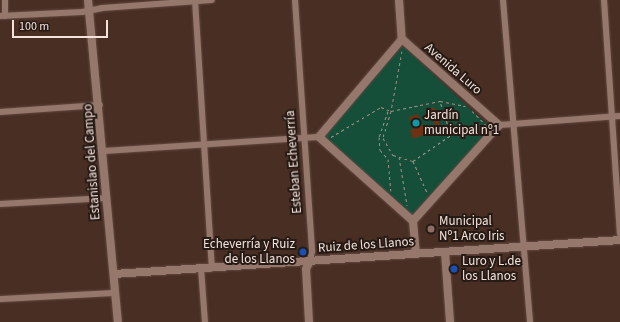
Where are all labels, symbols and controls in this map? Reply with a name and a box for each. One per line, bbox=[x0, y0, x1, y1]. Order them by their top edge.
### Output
scale bar bbox=[14, 12, 110, 38]
text: 100 m bbox=[19, 18, 49, 35]
street label: Avenida Luro bbox=[421, 40, 485, 98]
street label: Estanislao del Campo bbox=[80, 103, 104, 221]
place label: Jardín municipal nº1 bbox=[424, 108, 499, 139]
street label: Esteban Echeverría bbox=[283, 110, 305, 214]
marker: Jardín municipal nº1 bbox=[411, 118, 421, 128]
place label: Municipal Nº1 Arco Iris bbox=[439, 214, 505, 245]
marker: Municipal Nº1 Arco Iris bbox=[426, 224, 436, 234]
street label: Ruiz de los Llanos bbox=[317, 234, 415, 256]
place label: Echeverría y Ruiz de los Llanos bbox=[203, 237, 295, 268]
marker: Echeverría y Ruiz de los Llanos bbox=[298, 247, 308, 257]
place label: Luro y L.de los Llanos bbox=[462, 254, 521, 285]
marker: Luro y L.de los Llanos bbox=[449, 264, 459, 274]

